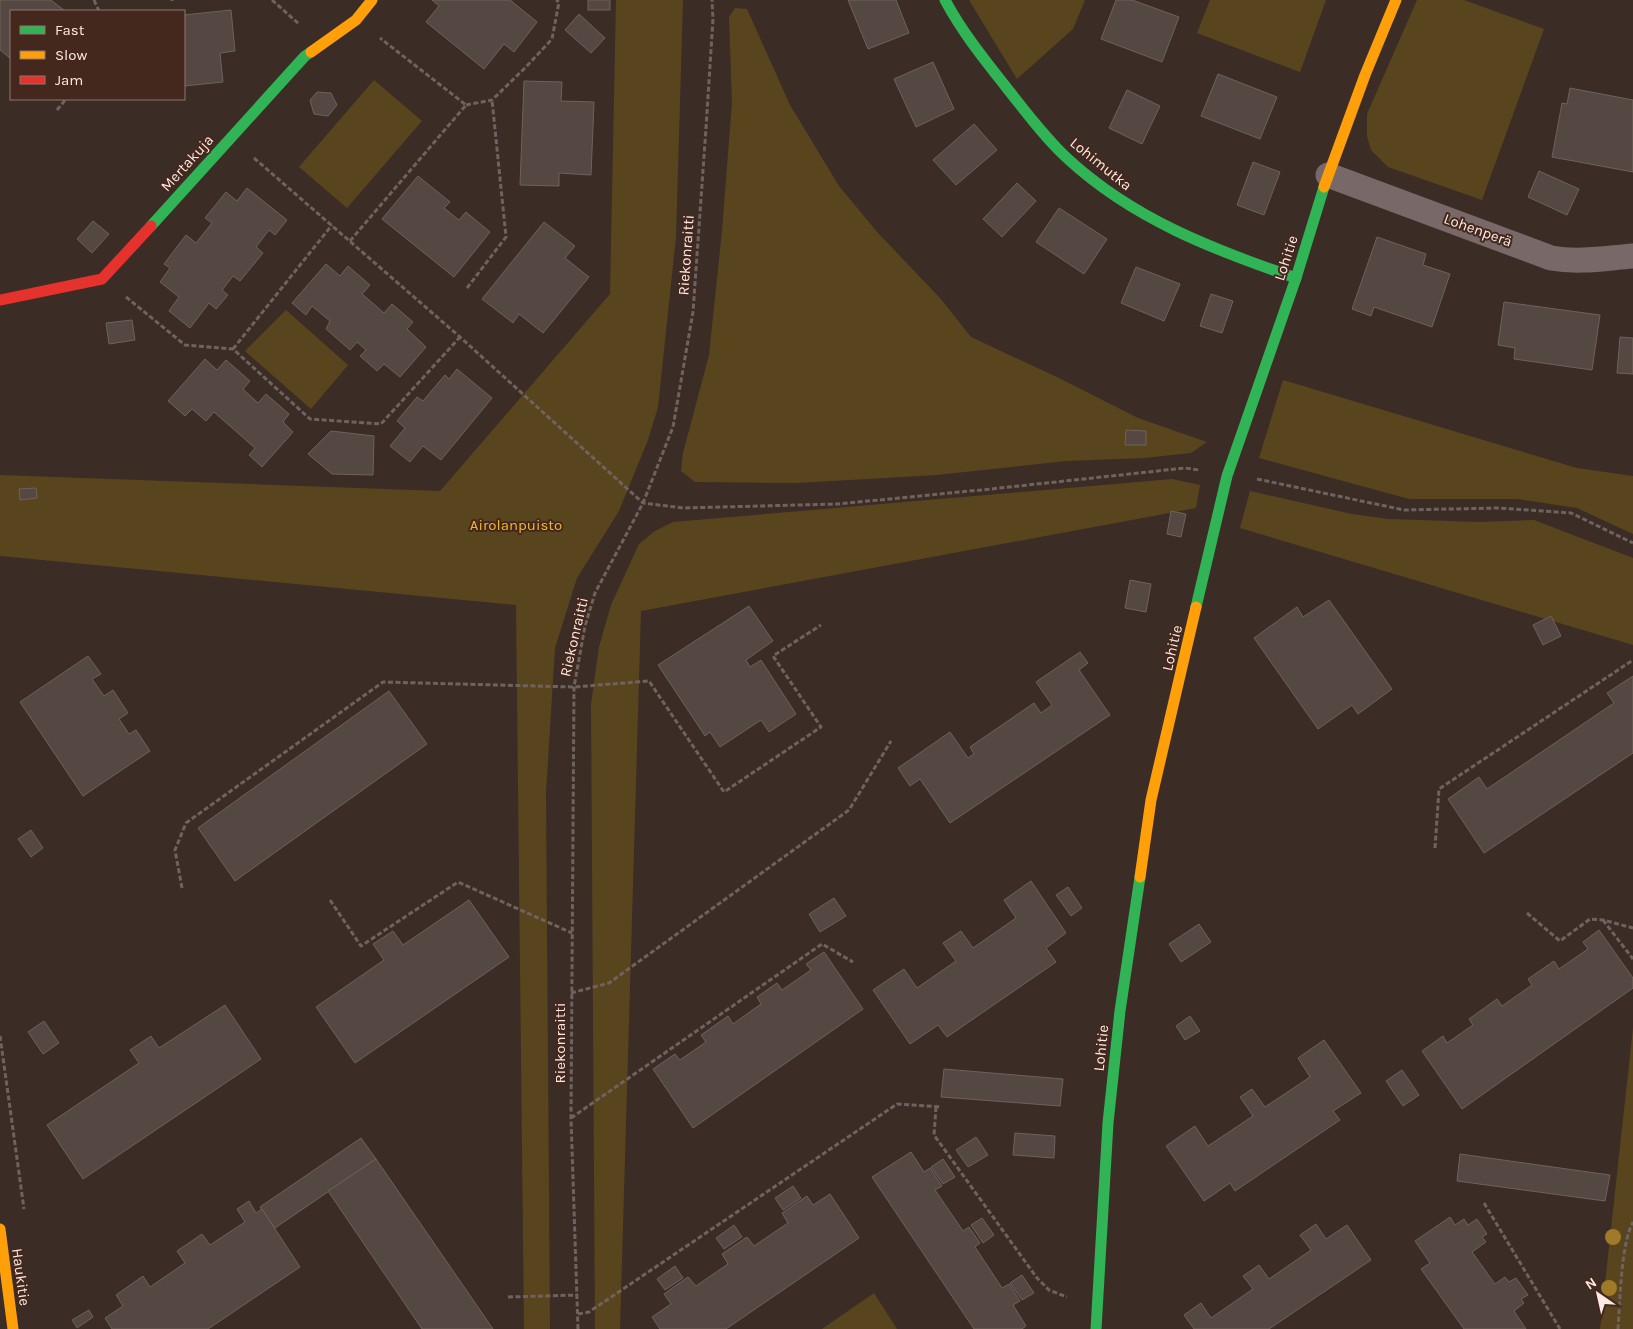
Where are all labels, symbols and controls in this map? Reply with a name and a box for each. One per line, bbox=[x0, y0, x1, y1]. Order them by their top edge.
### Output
legend bbox=[10, 10, 185, 100]
text: Fast bbox=[55, 21, 85, 39]
text: Slow bbox=[55, 46, 87, 64]
text: Jam bbox=[55, 71, 83, 89]
street label: Mertakuja bbox=[157, 131, 217, 195]
street label: Lohimutka bbox=[1067, 134, 1135, 194]
street label: Lohenperä bbox=[1441, 209, 1515, 251]
street label: Riekonraitti bbox=[674, 214, 698, 296]
street label: Lohitie bbox=[1270, 233, 1302, 283]
park label: Airolanpuisto bbox=[470, 516, 562, 534]
street label: Riekonraitti bbox=[556, 596, 592, 678]
street label: Lohitie bbox=[1158, 623, 1186, 673]
street label: Riekonraitti bbox=[551, 1003, 569, 1083]
street label: Lohitie bbox=[1090, 1024, 1112, 1072]
street label: Haukitie bbox=[8, 1247, 34, 1307]
north arrow bbox=[1573, 1269, 1623, 1319]
text: N bbox=[1582, 1274, 1600, 1293]

